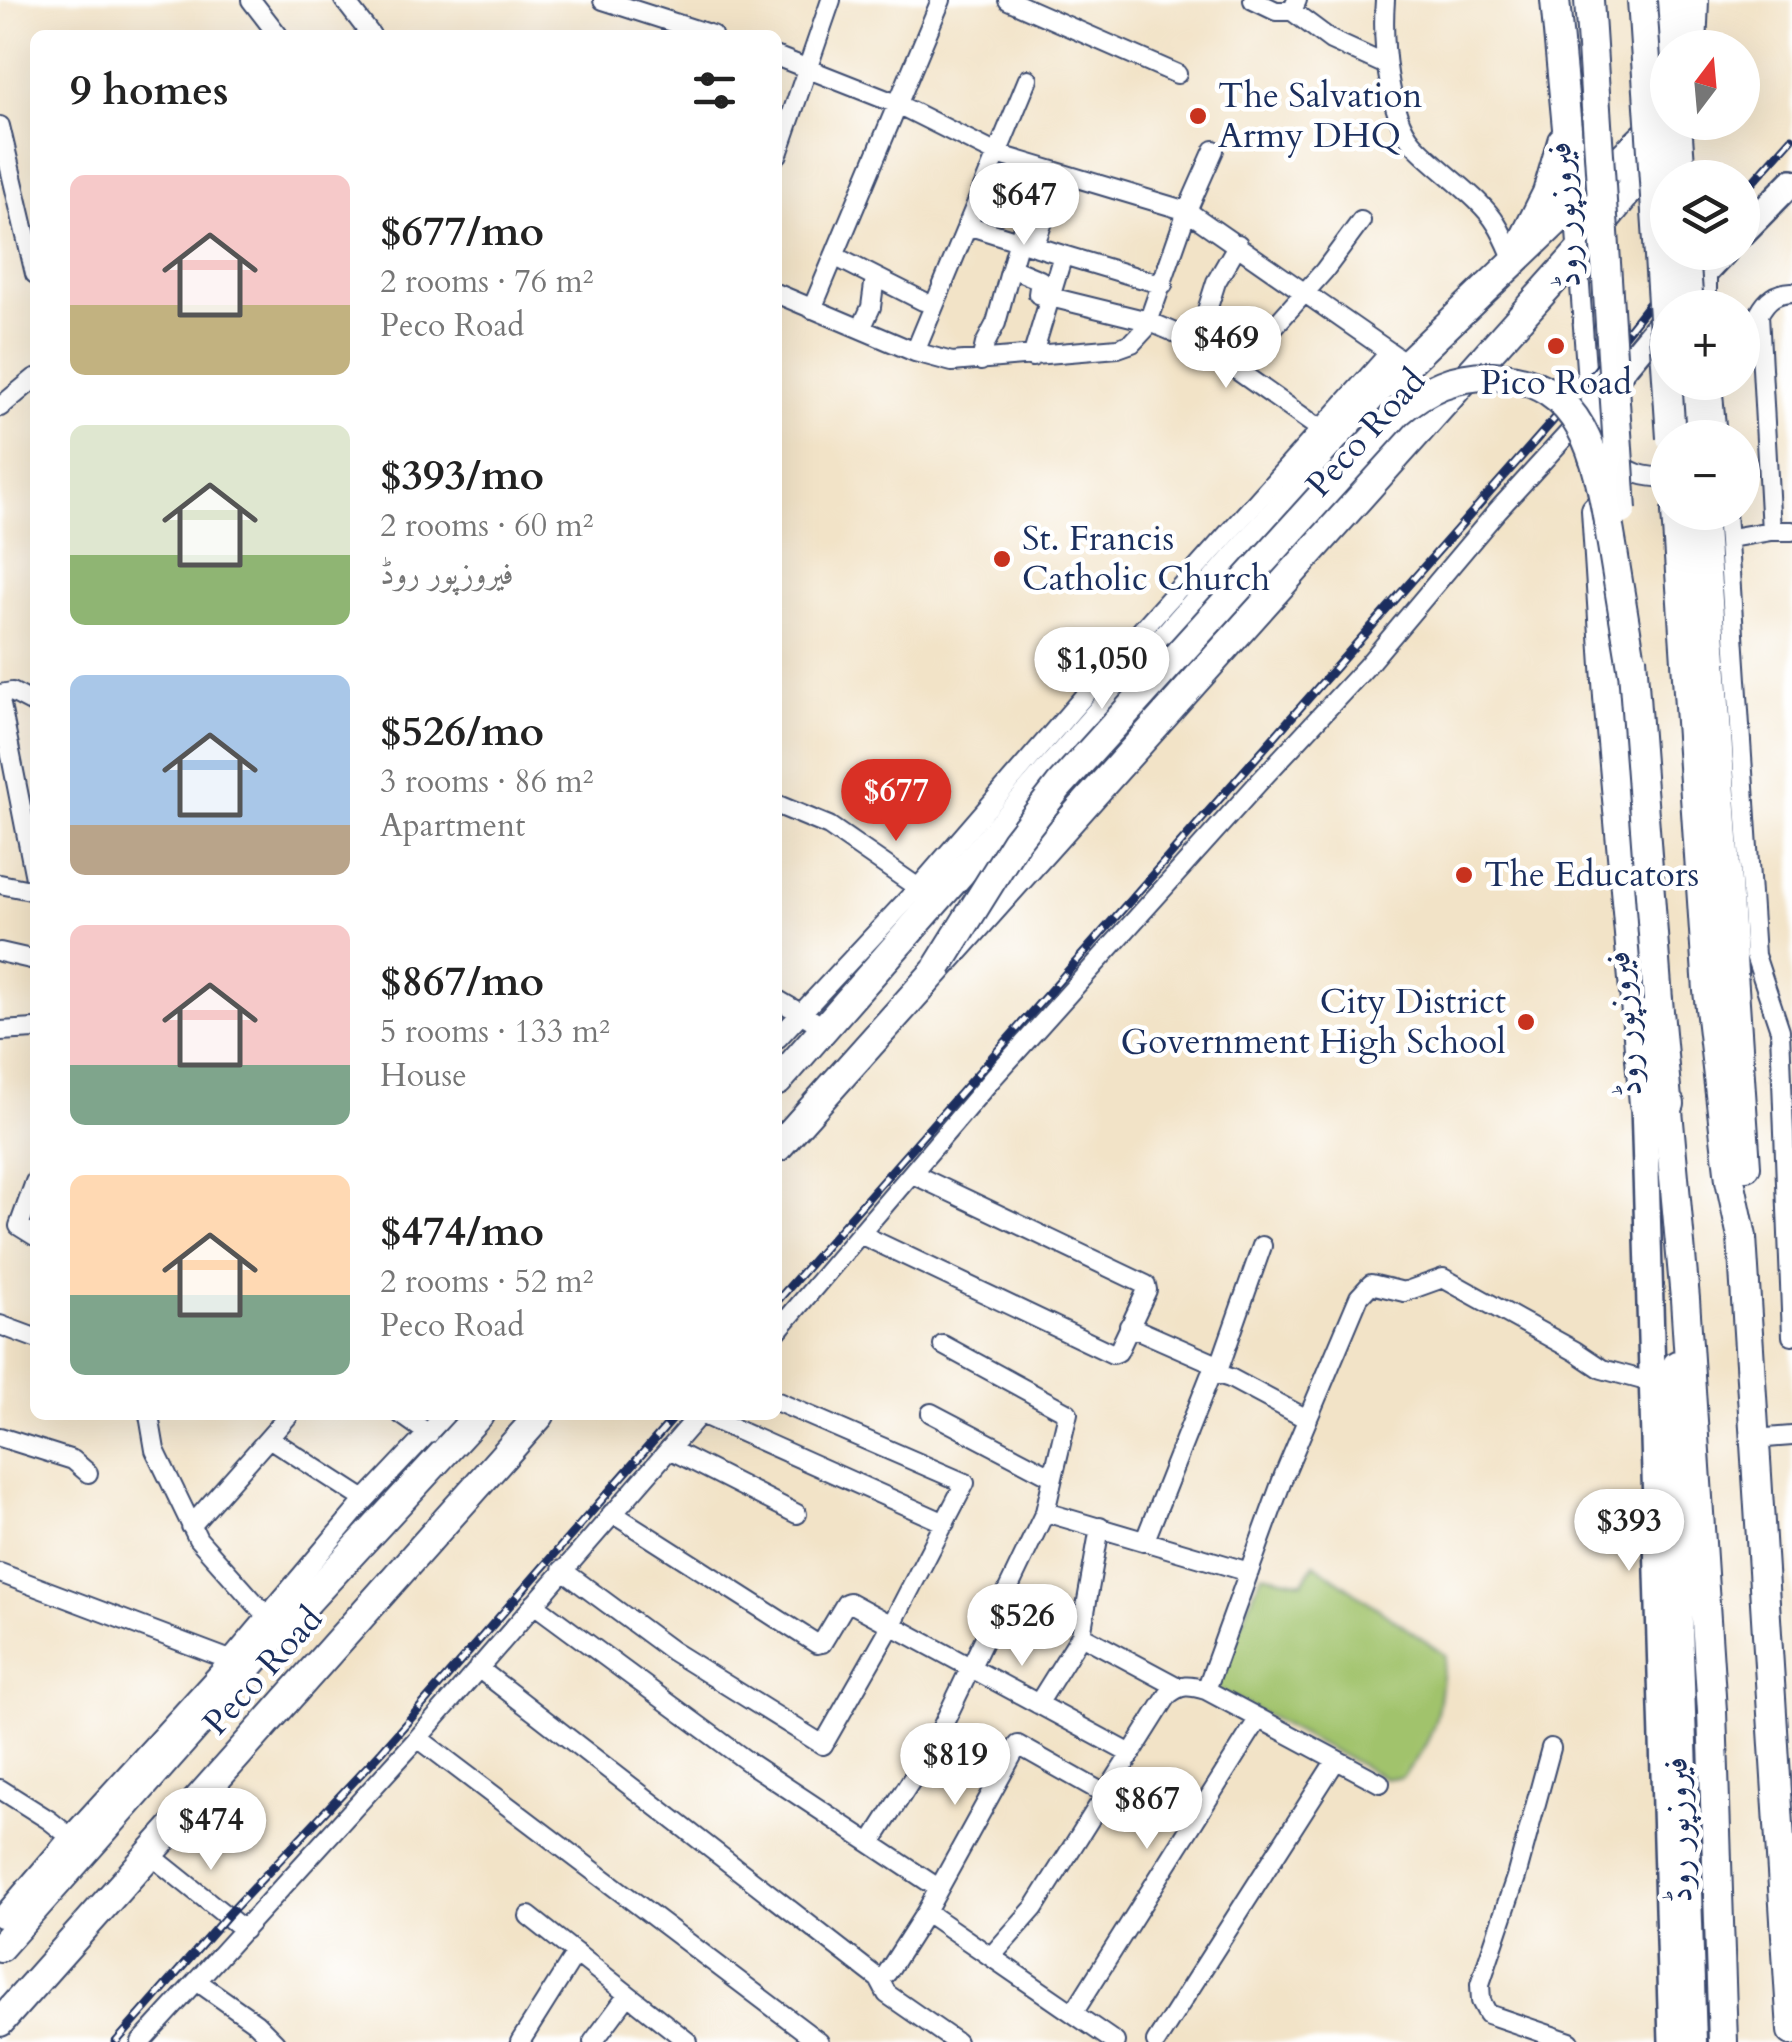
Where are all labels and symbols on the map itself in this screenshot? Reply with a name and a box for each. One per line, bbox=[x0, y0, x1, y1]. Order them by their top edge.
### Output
north arrow bbox=[1650, 30, 1760, 140]
place label: The Salvation Army DHQ bbox=[1218, 72, 1422, 160]
marker: The Salvation Army DHQ bbox=[1187, 105, 1209, 127]
street label: فیروزپور روڈ bbox=[1535, 140, 1593, 290]
pin: $647 bbox=[965, 163, 1083, 248]
pin: $469 bbox=[1167, 306, 1285, 391]
marker: Pico Road bbox=[1545, 335, 1567, 357]
street label: Peco Road bbox=[1295, 358, 1437, 508]
place label: Pico Road bbox=[1480, 359, 1632, 407]
place label: St. Francis Catholic Church bbox=[1022, 515, 1270, 603]
marker: St. Francis Catholic Church bbox=[991, 548, 1013, 570]
pin: $1,050 bbox=[1021, 627, 1183, 712]
pin: $677 bbox=[837, 759, 955, 844]
place label: The Educators bbox=[1484, 851, 1699, 899]
marker: The Educators bbox=[1453, 864, 1475, 886]
street label: فیروزپور روڈ bbox=[1594, 949, 1654, 1099]
place label: City District Government High School bbox=[1121, 978, 1506, 1066]
marker: City District Government High School bbox=[1515, 1011, 1537, 1033]
pin: $393 bbox=[1570, 1489, 1688, 1574]
pin: $526 bbox=[963, 1584, 1081, 1669]
street label: Peco Road bbox=[192, 1596, 334, 1746]
pin: $819 bbox=[896, 1723, 1014, 1808]
street label: فیروزپور روڈ bbox=[1651, 1756, 1705, 1904]
pin: $867 bbox=[1088, 1767, 1206, 1852]
pin: $474 bbox=[152, 1788, 270, 1873]

